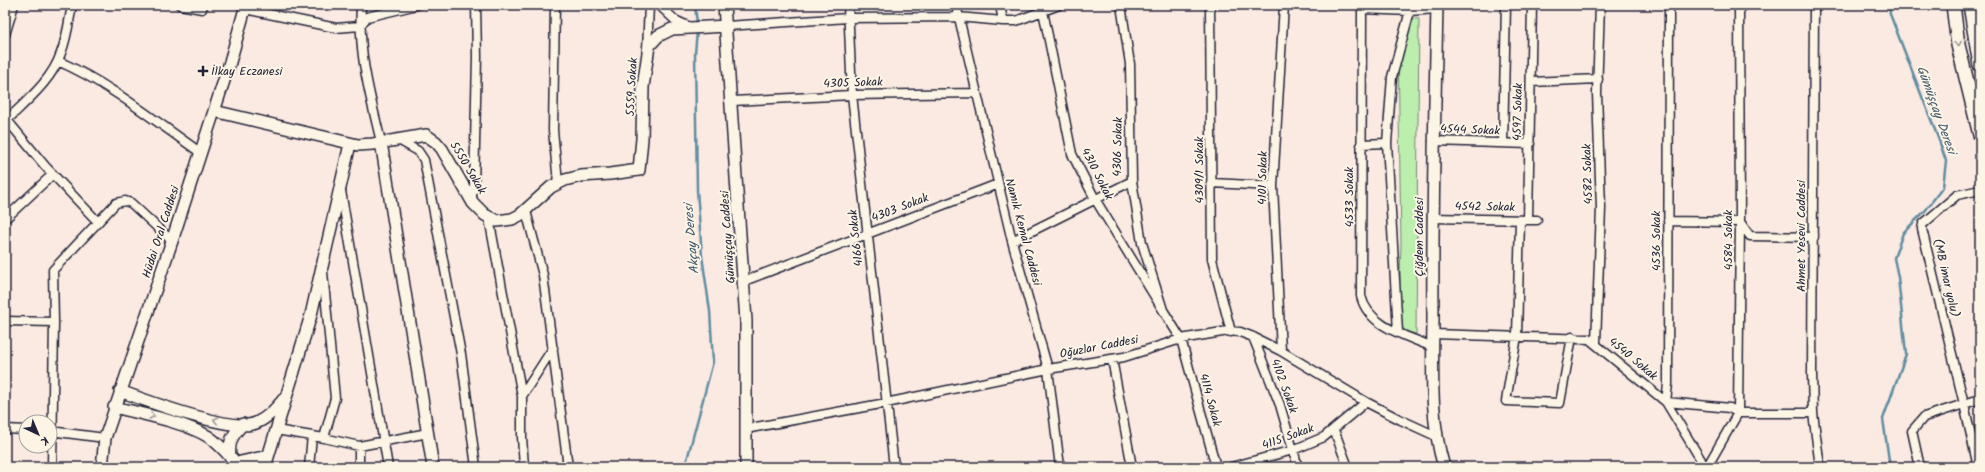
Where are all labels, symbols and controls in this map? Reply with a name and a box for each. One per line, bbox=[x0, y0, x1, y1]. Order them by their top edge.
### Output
one-way arrow bbox=[1954, 40, 1962, 47]
street label: 5559 Sokak bbox=[621, 57, 643, 117]
place label: İlkay Eczanesi bbox=[211, 62, 284, 81]
water label: Gümüşçay Deresi bbox=[1910, 63, 1963, 160]
marker: İlkay Eczanesi bbox=[198, 66, 208, 76]
street label: 4305 Sokak bbox=[823, 72, 883, 94]
street label: 4597 Sokak bbox=[1508, 82, 1528, 141]
street label: 4306 Sokak bbox=[1108, 117, 1128, 177]
street label: 4544 Sokak bbox=[1440, 119, 1501, 141]
street label: 4309/1 Sokak bbox=[1190, 136, 1209, 203]
street label: 5550 Sokak bbox=[445, 138, 491, 198]
street label: 4582 Sokak bbox=[1577, 143, 1599, 205]
street label: 4310 Sokak bbox=[1076, 144, 1119, 204]
street label: 4101 Sokak bbox=[1253, 151, 1273, 205]
street label: 4533 Sokak bbox=[1340, 166, 1359, 227]
street label: Namık Kemal Caddesi bbox=[1000, 176, 1047, 289]
street label: Ahmet Yesevi Caddesi bbox=[1792, 179, 1811, 292]
street label: Hüdai Oral Caddesi bbox=[137, 182, 185, 281]
street label: 4303 Sokak bbox=[869, 188, 932, 228]
street label: Gümüşçay Caddesi bbox=[715, 189, 741, 284]
street label: Çiğdem Caddesi bbox=[1410, 196, 1429, 277]
street label: 4542 Sokak bbox=[1455, 197, 1516, 217]
water label: Akçay Deresi bbox=[678, 200, 706, 275]
street label: 4166 Sokak bbox=[844, 208, 868, 267]
street label: 4584 Sokak bbox=[1719, 209, 1738, 270]
street label: 4536 Sokak bbox=[1647, 211, 1666, 271]
street label: (MB imar yolu) bbox=[1928, 237, 1964, 319]
street label: Oğuzlar Caddesi bbox=[1058, 330, 1141, 364]
street label: 4540 Sokak bbox=[1604, 333, 1662, 386]
street label: 4102 Sokak bbox=[1265, 356, 1303, 416]
street label: 4114 Sokak bbox=[1194, 371, 1226, 429]
one-way arrow bbox=[149, 412, 155, 420]
north arrow bbox=[18, 414, 58, 454]
one-way arrow bbox=[212, 417, 219, 425]
street label: 4115 Sokak bbox=[1259, 419, 1317, 455]
text: K bbox=[35, 432, 53, 450]

